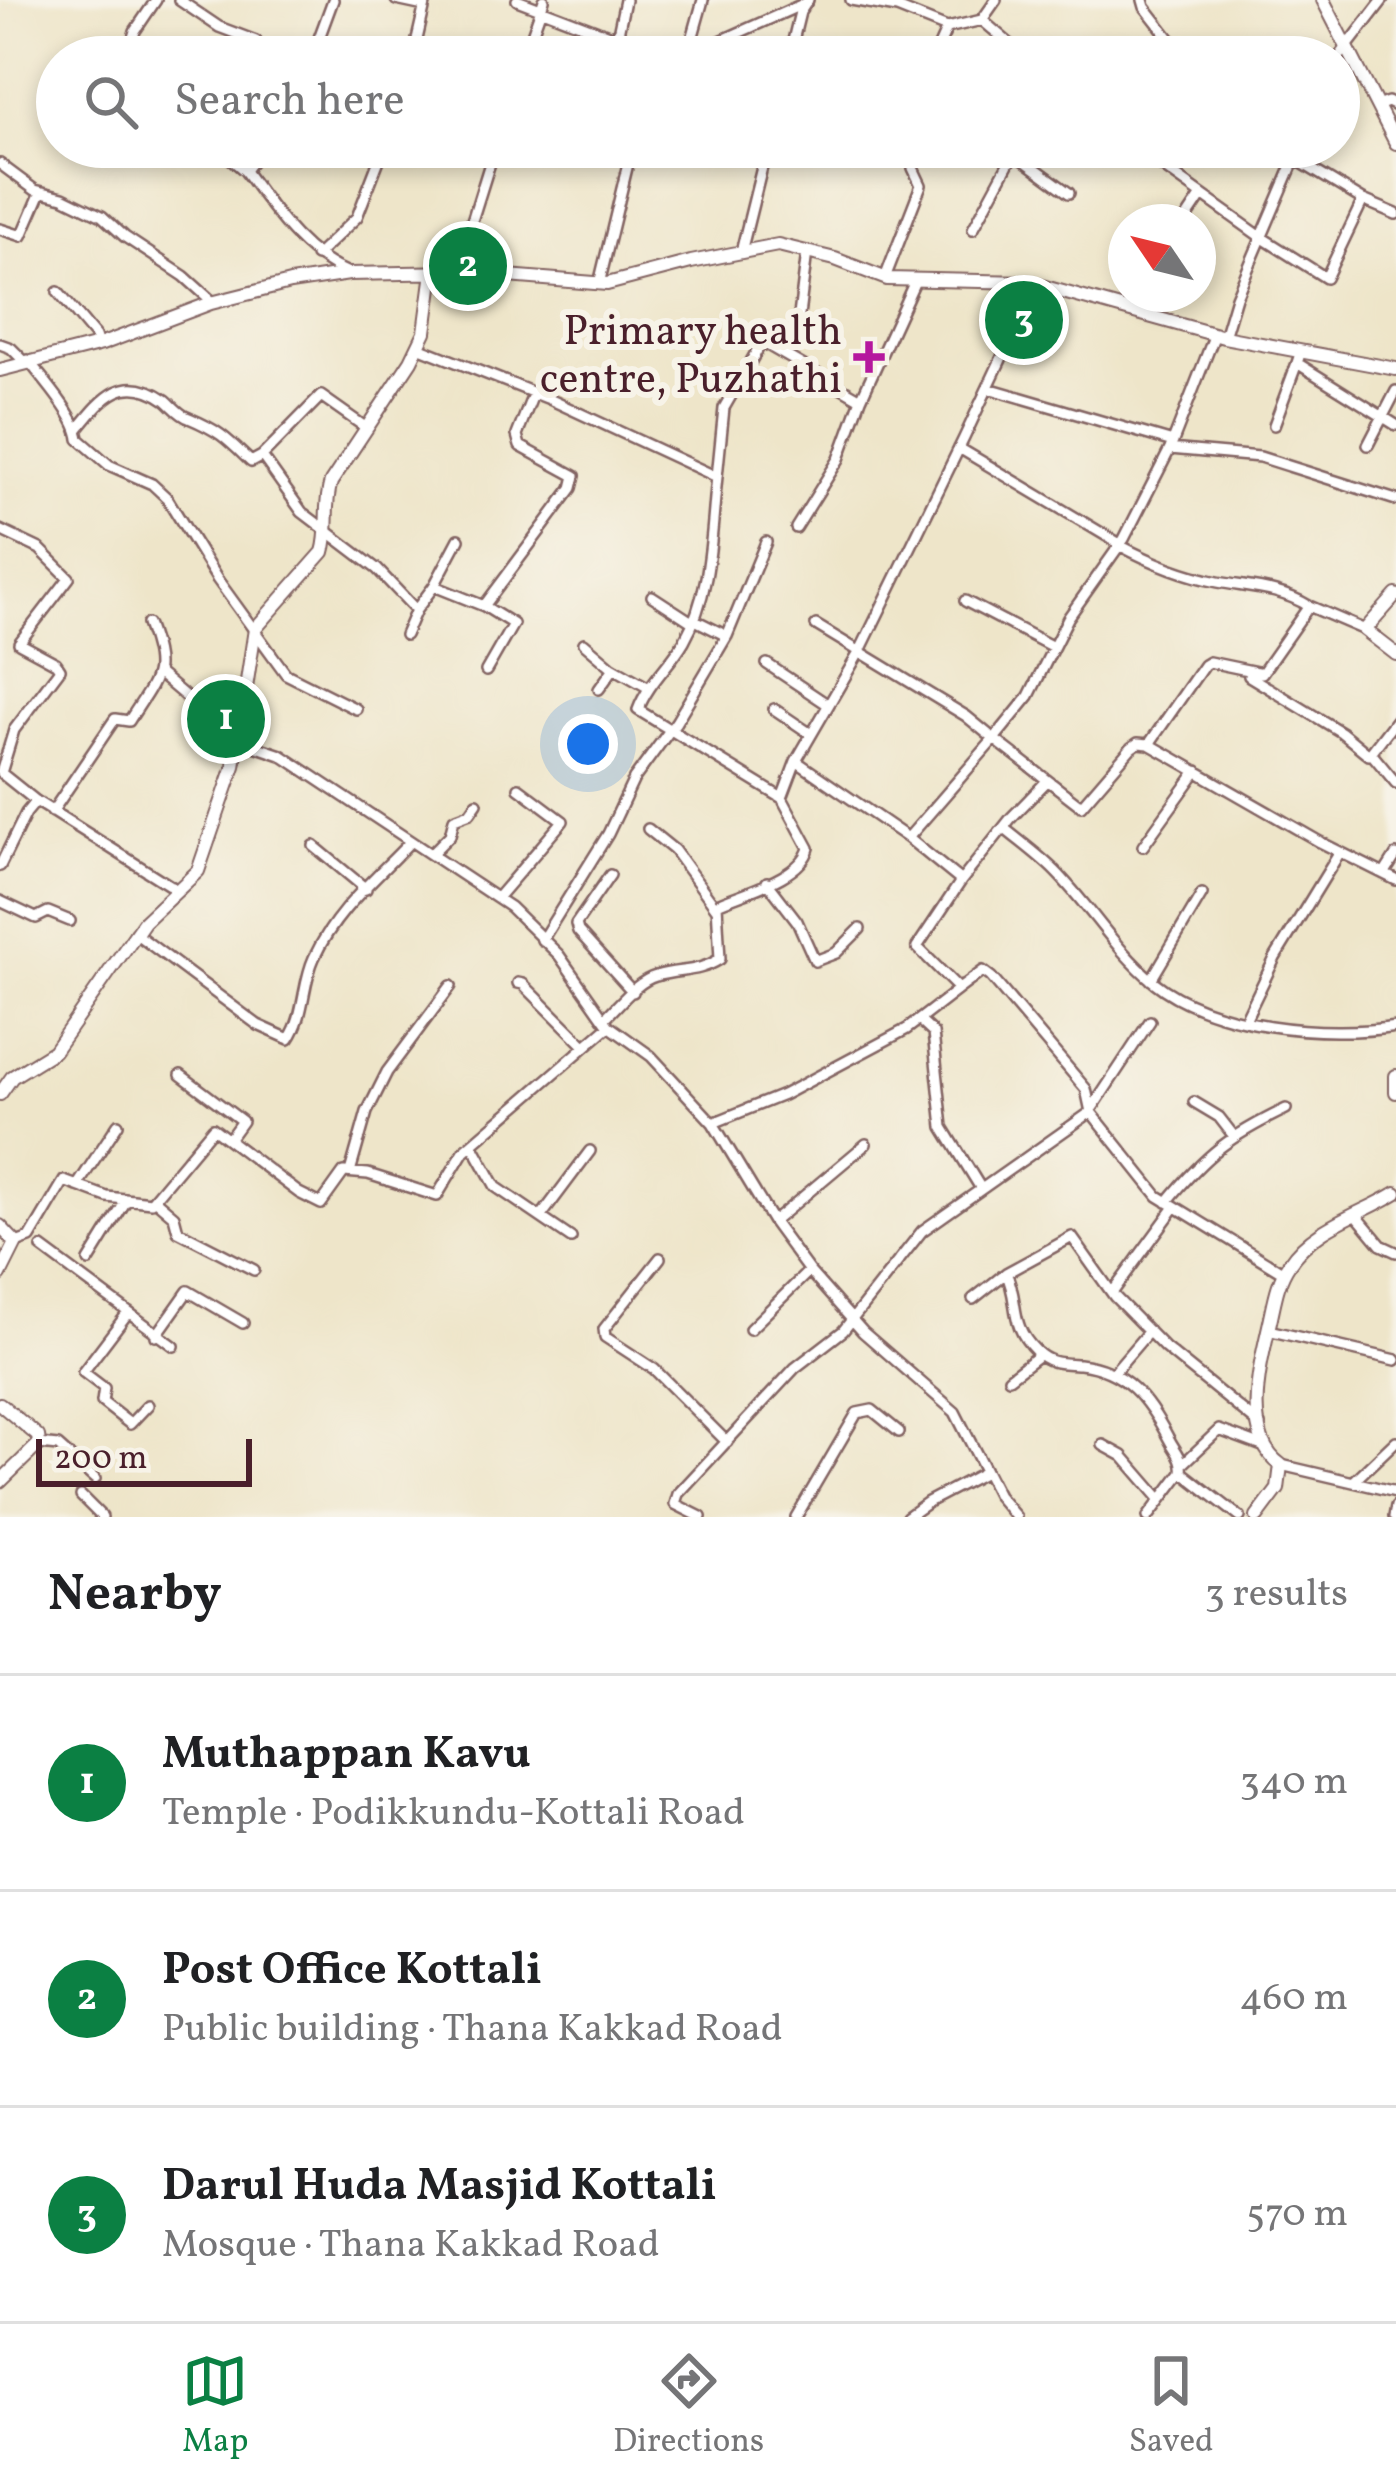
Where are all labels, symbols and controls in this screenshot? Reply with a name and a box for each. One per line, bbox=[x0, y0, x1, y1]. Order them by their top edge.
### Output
search box bbox=[36, 36, 1360, 168]
icon: search bbox=[78, 69, 144, 135]
text: Search here bbox=[174, 71, 405, 134]
north arrow bbox=[1108, 204, 1216, 312]
pin: 2 bbox=[429, 221, 507, 311]
pin: 3 bbox=[985, 275, 1063, 365]
place label: Primary health centre, Puzhathi bbox=[540, 304, 842, 411]
marker: Primary health centre, Puzhathi bbox=[853, 341, 885, 373]
pin: 1 bbox=[187, 674, 265, 764]
your location bbox=[558, 714, 618, 774]
scale bar bbox=[36, 1433, 252, 1486]
text: 200 m bbox=[54, 1437, 148, 1483]
text: Nearby bbox=[48, 1560, 222, 1631]
text: 3 results bbox=[1205, 1568, 1348, 1622]
text: Muthappan Kavu bbox=[162, 1724, 531, 1787]
text: 1 bbox=[79, 1756, 95, 1810]
text: 340 m bbox=[1240, 1756, 1348, 1810]
text: Temple · Podikkundu-Kottali Road bbox=[162, 1787, 745, 1841]
text: Post Office Kottali bbox=[162, 1940, 542, 2003]
text: 2 bbox=[77, 1972, 97, 2026]
text: 460 m bbox=[1240, 1972, 1348, 2026]
text: Public building · Thana Kakkad Road bbox=[162, 2003, 783, 2057]
text: Darul Huda Masjid Kottali bbox=[162, 2156, 717, 2219]
text: 3 bbox=[77, 2188, 97, 2242]
text: 570 m bbox=[1246, 2188, 1348, 2242]
text: Mosque · Thana Kakkad Road bbox=[162, 2219, 660, 2273]
tab: Map bbox=[182, 2348, 248, 2466]
tab: Directions bbox=[613, 2348, 764, 2466]
tab: Saved bbox=[1129, 2348, 1214, 2466]

